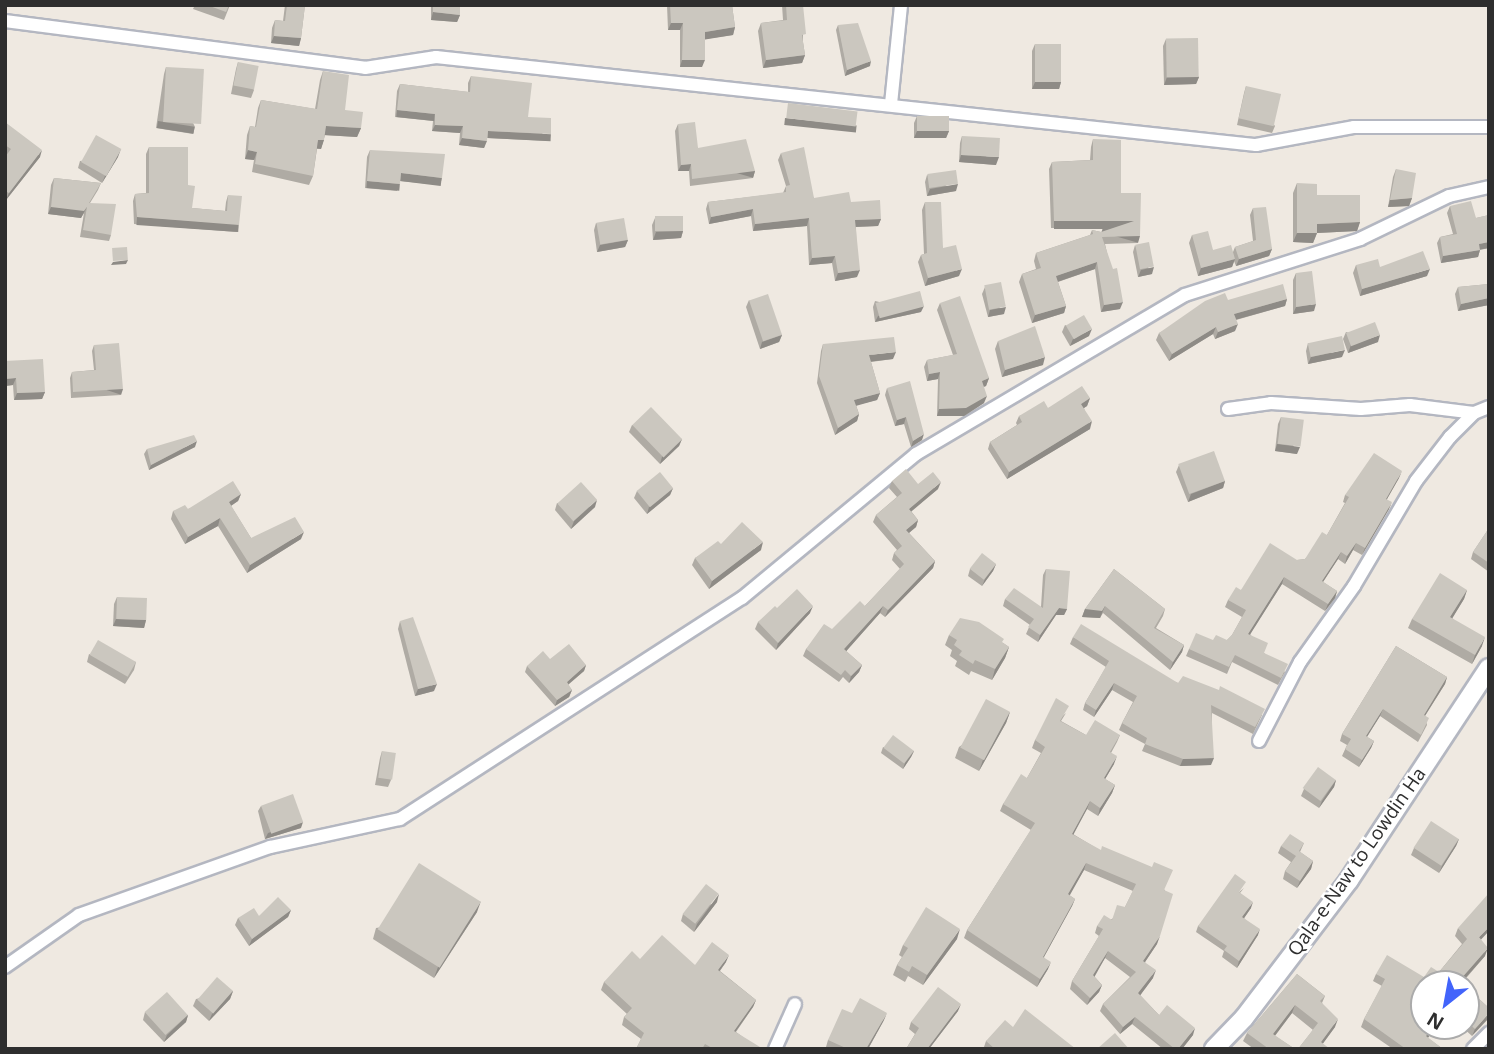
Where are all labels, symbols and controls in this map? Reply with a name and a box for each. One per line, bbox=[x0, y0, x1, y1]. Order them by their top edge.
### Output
street label: Qala-e-Naw to Lowdin Ha bbox=[1283, 763, 1431, 961]
north arrow bbox=[1410, 970, 1480, 1040]
text: N bbox=[1422, 1006, 1449, 1036]

